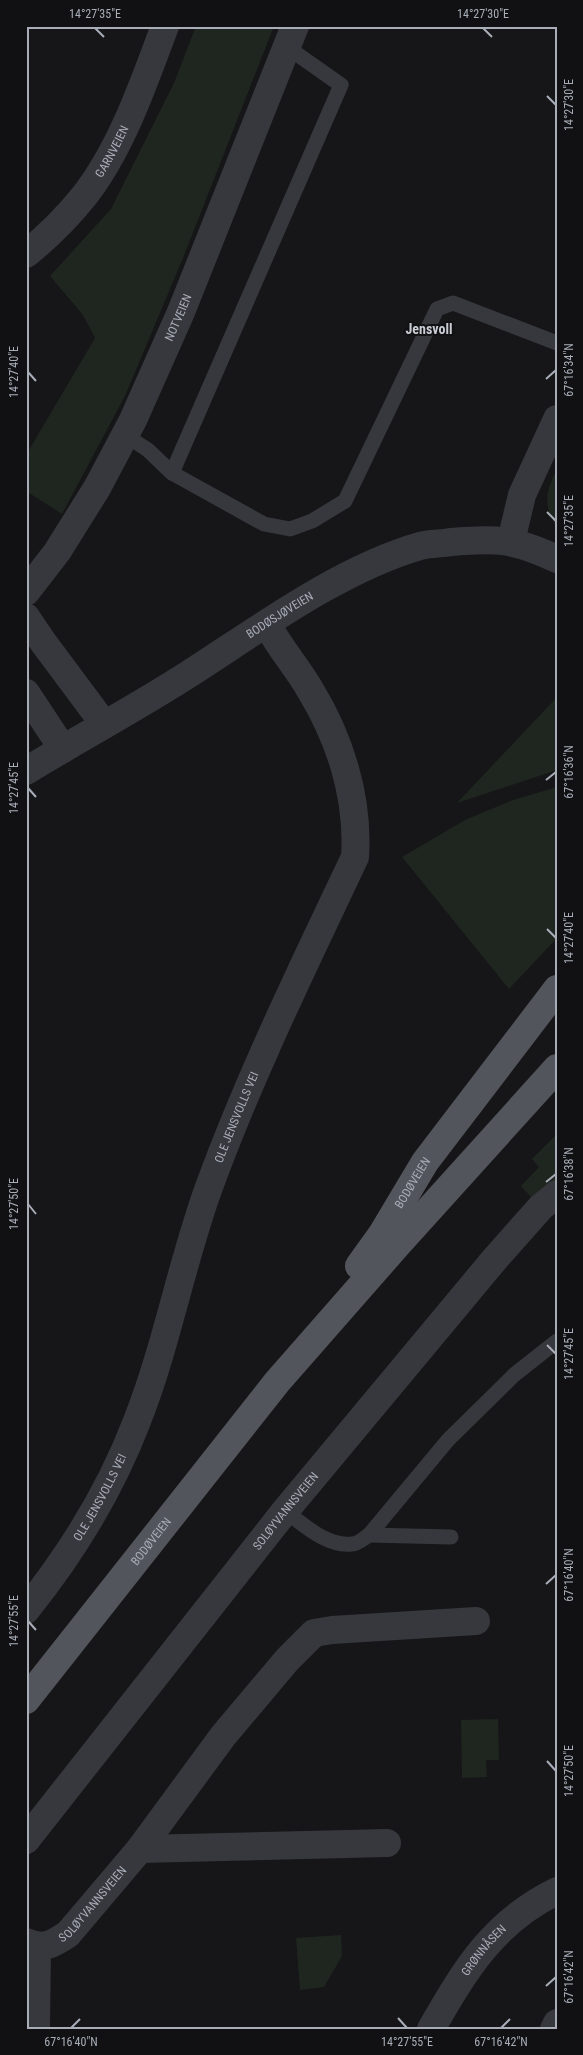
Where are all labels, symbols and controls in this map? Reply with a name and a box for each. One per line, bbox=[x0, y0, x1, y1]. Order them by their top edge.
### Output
text: 14°27'35"E bbox=[69, 7, 121, 21]
text: 14°27'30"E bbox=[457, 7, 509, 21]
text: 14°27'30"E bbox=[562, 79, 576, 131]
street label: GARNVEIEN bbox=[92, 123, 132, 180]
street label: NOTVEIEN bbox=[162, 292, 194, 343]
district label: Jensvoll bbox=[405, 321, 453, 337]
text: 67°16'34"N bbox=[562, 343, 576, 397]
text: 14°27'40"E bbox=[7, 346, 21, 398]
text: 14°27'35"E bbox=[562, 495, 576, 547]
street label: BODØSJØVEIEN bbox=[244, 589, 316, 641]
text: 67°16'36"N bbox=[562, 745, 576, 799]
text: 14°27'45"E bbox=[7, 762, 21, 814]
text: 14°27'40"E bbox=[562, 912, 576, 964]
street label: OLE JENSVOLLS VEI bbox=[212, 1070, 262, 1165]
text: 67°16'38"N bbox=[562, 1147, 576, 1201]
street label: BODØVEIEN bbox=[392, 1154, 433, 1211]
text: 14°27'50"E bbox=[7, 1178, 21, 1230]
text: 14°27'45"E bbox=[562, 1328, 576, 1380]
street label: OLE JENSVOLLS VEI bbox=[70, 1452, 129, 1544]
street label: SOLØYVANNSVEIEN bbox=[250, 1469, 321, 1553]
street label: BODØVEIEN bbox=[128, 1515, 174, 1568]
text: 67°16'40"N bbox=[562, 1548, 576, 1602]
text: 14°27'55"E bbox=[7, 1595, 21, 1647]
text: 14°27'50"E bbox=[562, 1745, 576, 1797]
street label: SOLØYVANNSVEIEN bbox=[56, 1863, 129, 1945]
street label: GRØNNÅSEN bbox=[458, 1922, 509, 1978]
text: 67°16'42"N bbox=[562, 1950, 576, 2004]
text: 67°16'40"N bbox=[44, 2035, 98, 2049]
text: 14°27'55"E bbox=[381, 2035, 433, 2049]
text: 67°16'42"N bbox=[474, 2035, 528, 2049]

